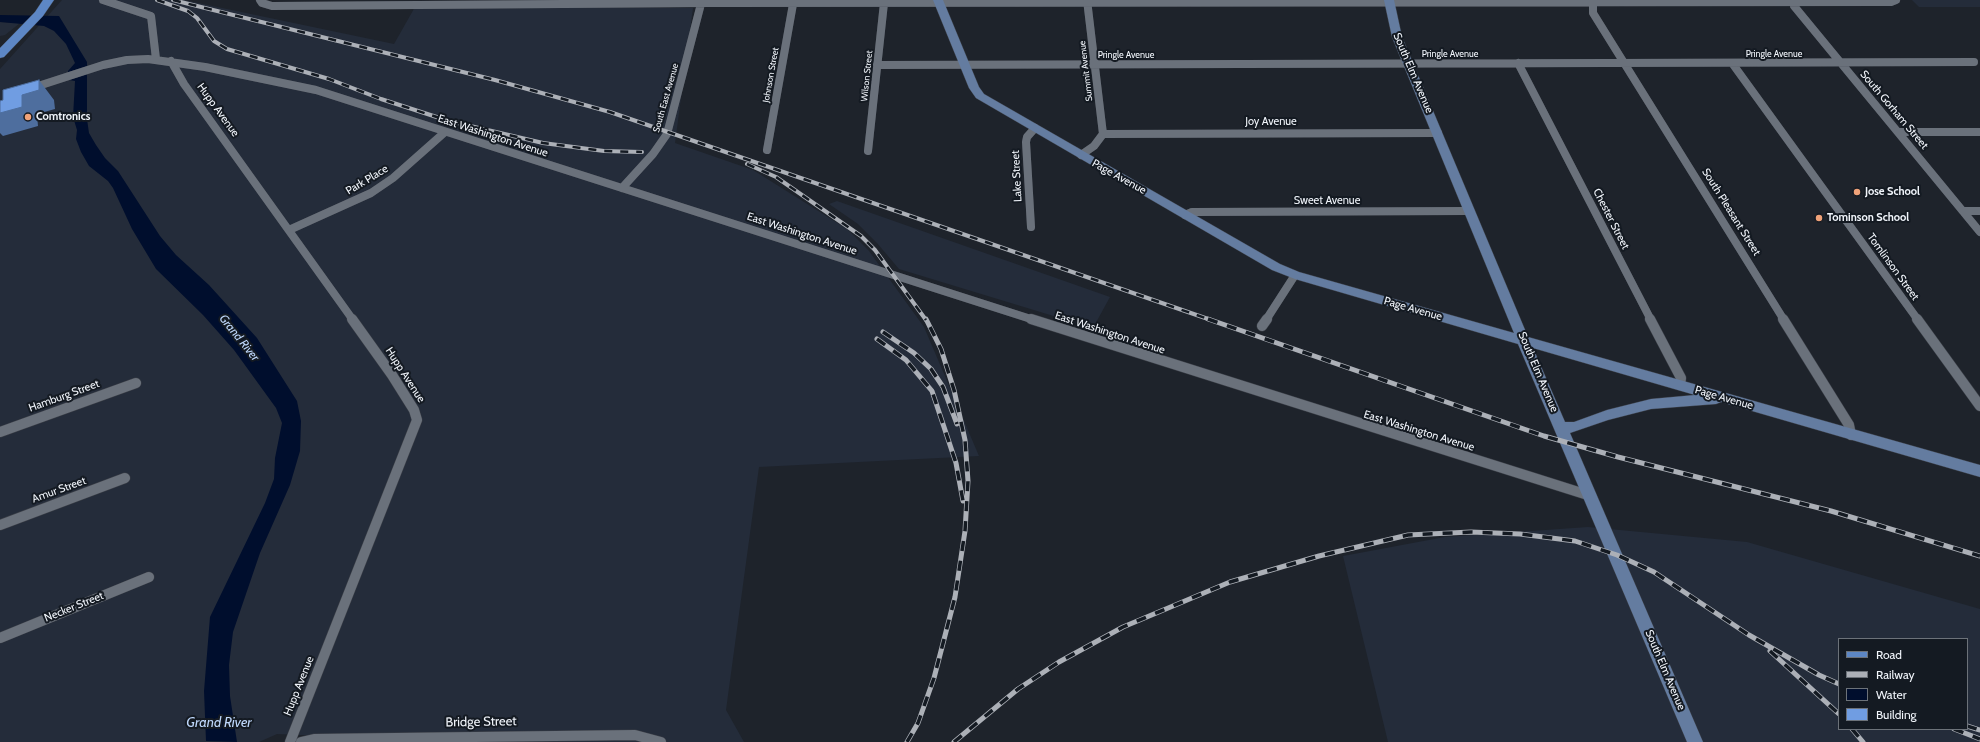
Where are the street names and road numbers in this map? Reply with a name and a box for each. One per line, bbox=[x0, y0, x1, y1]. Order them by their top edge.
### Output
street label: South Elm Avenue bbox=[1390, 31, 1436, 115]
street label: Summit Avenue bbox=[1077, 40, 1095, 102]
street label: Johnson Street bbox=[761, 47, 781, 103]
street label: Pringle Avenue bbox=[1422, 49, 1478, 59]
street label: Pringle Avenue bbox=[1746, 49, 1802, 59]
street label: Wilson Street bbox=[859, 50, 875, 102]
street label: Pringle Avenue bbox=[1098, 50, 1154, 60]
street label: South East Avenue bbox=[651, 62, 681, 134]
street label: South Gorham Street bbox=[1857, 68, 1931, 152]
street label: Hupp Avenue bbox=[194, 81, 242, 139]
street label: East Washington Avenue bbox=[436, 112, 550, 160]
street label: Joy Avenue bbox=[1245, 115, 1297, 129]
street label: Lake Street bbox=[1009, 150, 1025, 202]
street label: Page Avenue bbox=[1090, 157, 1148, 197]
street label: Park Place bbox=[343, 162, 391, 198]
street label: South Pleasant Street bbox=[1699, 166, 1763, 258]
street label: Chester Street bbox=[1590, 186, 1632, 252]
street label: Sweet Avenue bbox=[1294, 194, 1360, 208]
street label: East Washington Avenue bbox=[745, 210, 859, 258]
street label: Tomlinson Street bbox=[1864, 231, 1922, 303]
street label: Page Avenue bbox=[1382, 294, 1444, 324]
street label: East Washington Avenue bbox=[1053, 309, 1167, 357]
street label: South Elm Avenue bbox=[1515, 330, 1561, 414]
street label: Hupp Avenue bbox=[382, 345, 428, 405]
street label: Hamburg Street bbox=[27, 377, 101, 415]
street label: Page Avenue bbox=[1693, 383, 1755, 413]
street label: East Washington Avenue bbox=[1362, 408, 1476, 454]
street label: Amur Street bbox=[30, 474, 88, 506]
street label: Necker Street bbox=[42, 589, 106, 625]
street label: South Elm Avenue bbox=[1642, 628, 1688, 712]
street label: Hupp Avenue bbox=[281, 654, 317, 718]
street label: Bridge Street bbox=[445, 714, 517, 730]

